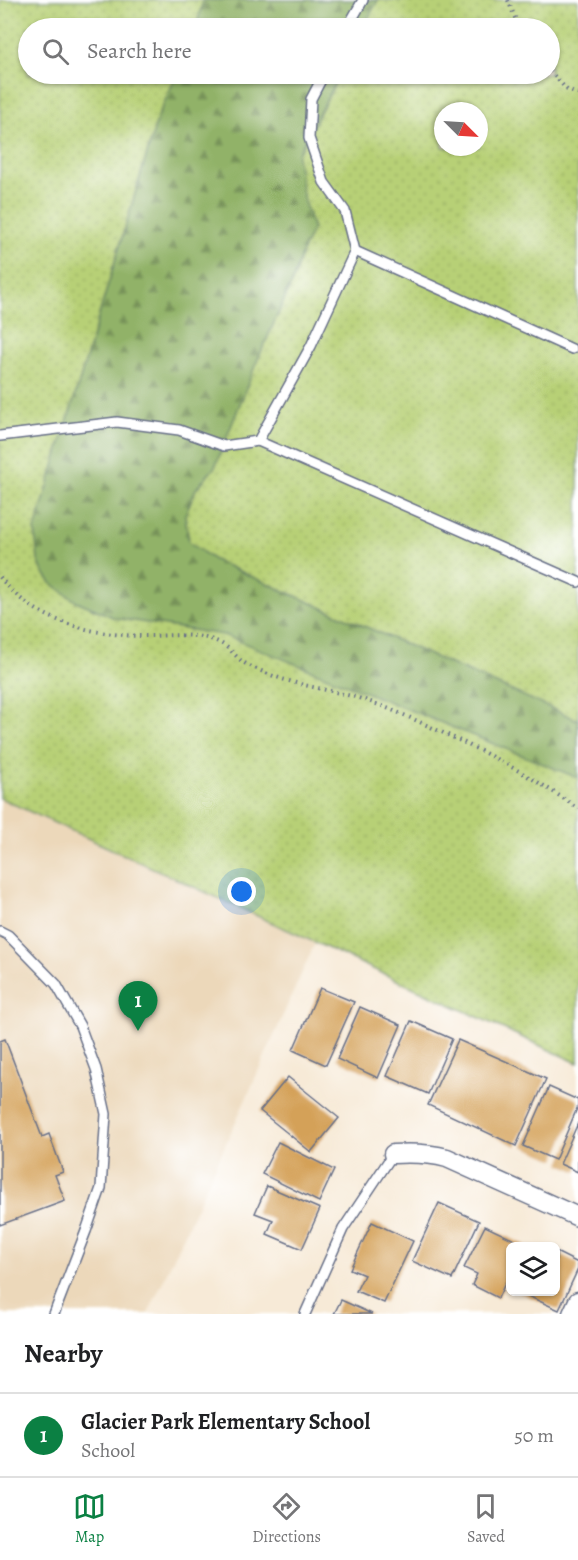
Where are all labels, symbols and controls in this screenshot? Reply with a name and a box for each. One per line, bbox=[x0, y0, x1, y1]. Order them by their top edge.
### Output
search box bbox=[18, 18, 560, 84]
icon: search bbox=[39, 35, 72, 68]
text: Search here bbox=[87, 36, 192, 66]
north arrow bbox=[434, 102, 488, 156]
your location bbox=[227, 877, 256, 906]
pin: 1 bbox=[118, 982, 158, 1031]
map controls bbox=[506, 1242, 560, 1296]
button: layers bbox=[506, 1242, 560, 1296]
text: Nearby bbox=[24, 1336, 103, 1371]
text: Glacier Park Elementary School bbox=[81, 1407, 370, 1437]
text: 1 bbox=[40, 1422, 47, 1449]
text: 50 m bbox=[514, 1422, 554, 1449]
text: School bbox=[81, 1437, 135, 1464]
tab: Map bbox=[73, 1490, 106, 1548]
tab: Directions bbox=[252, 1490, 321, 1548]
tab: Saved bbox=[467, 1490, 505, 1548]

